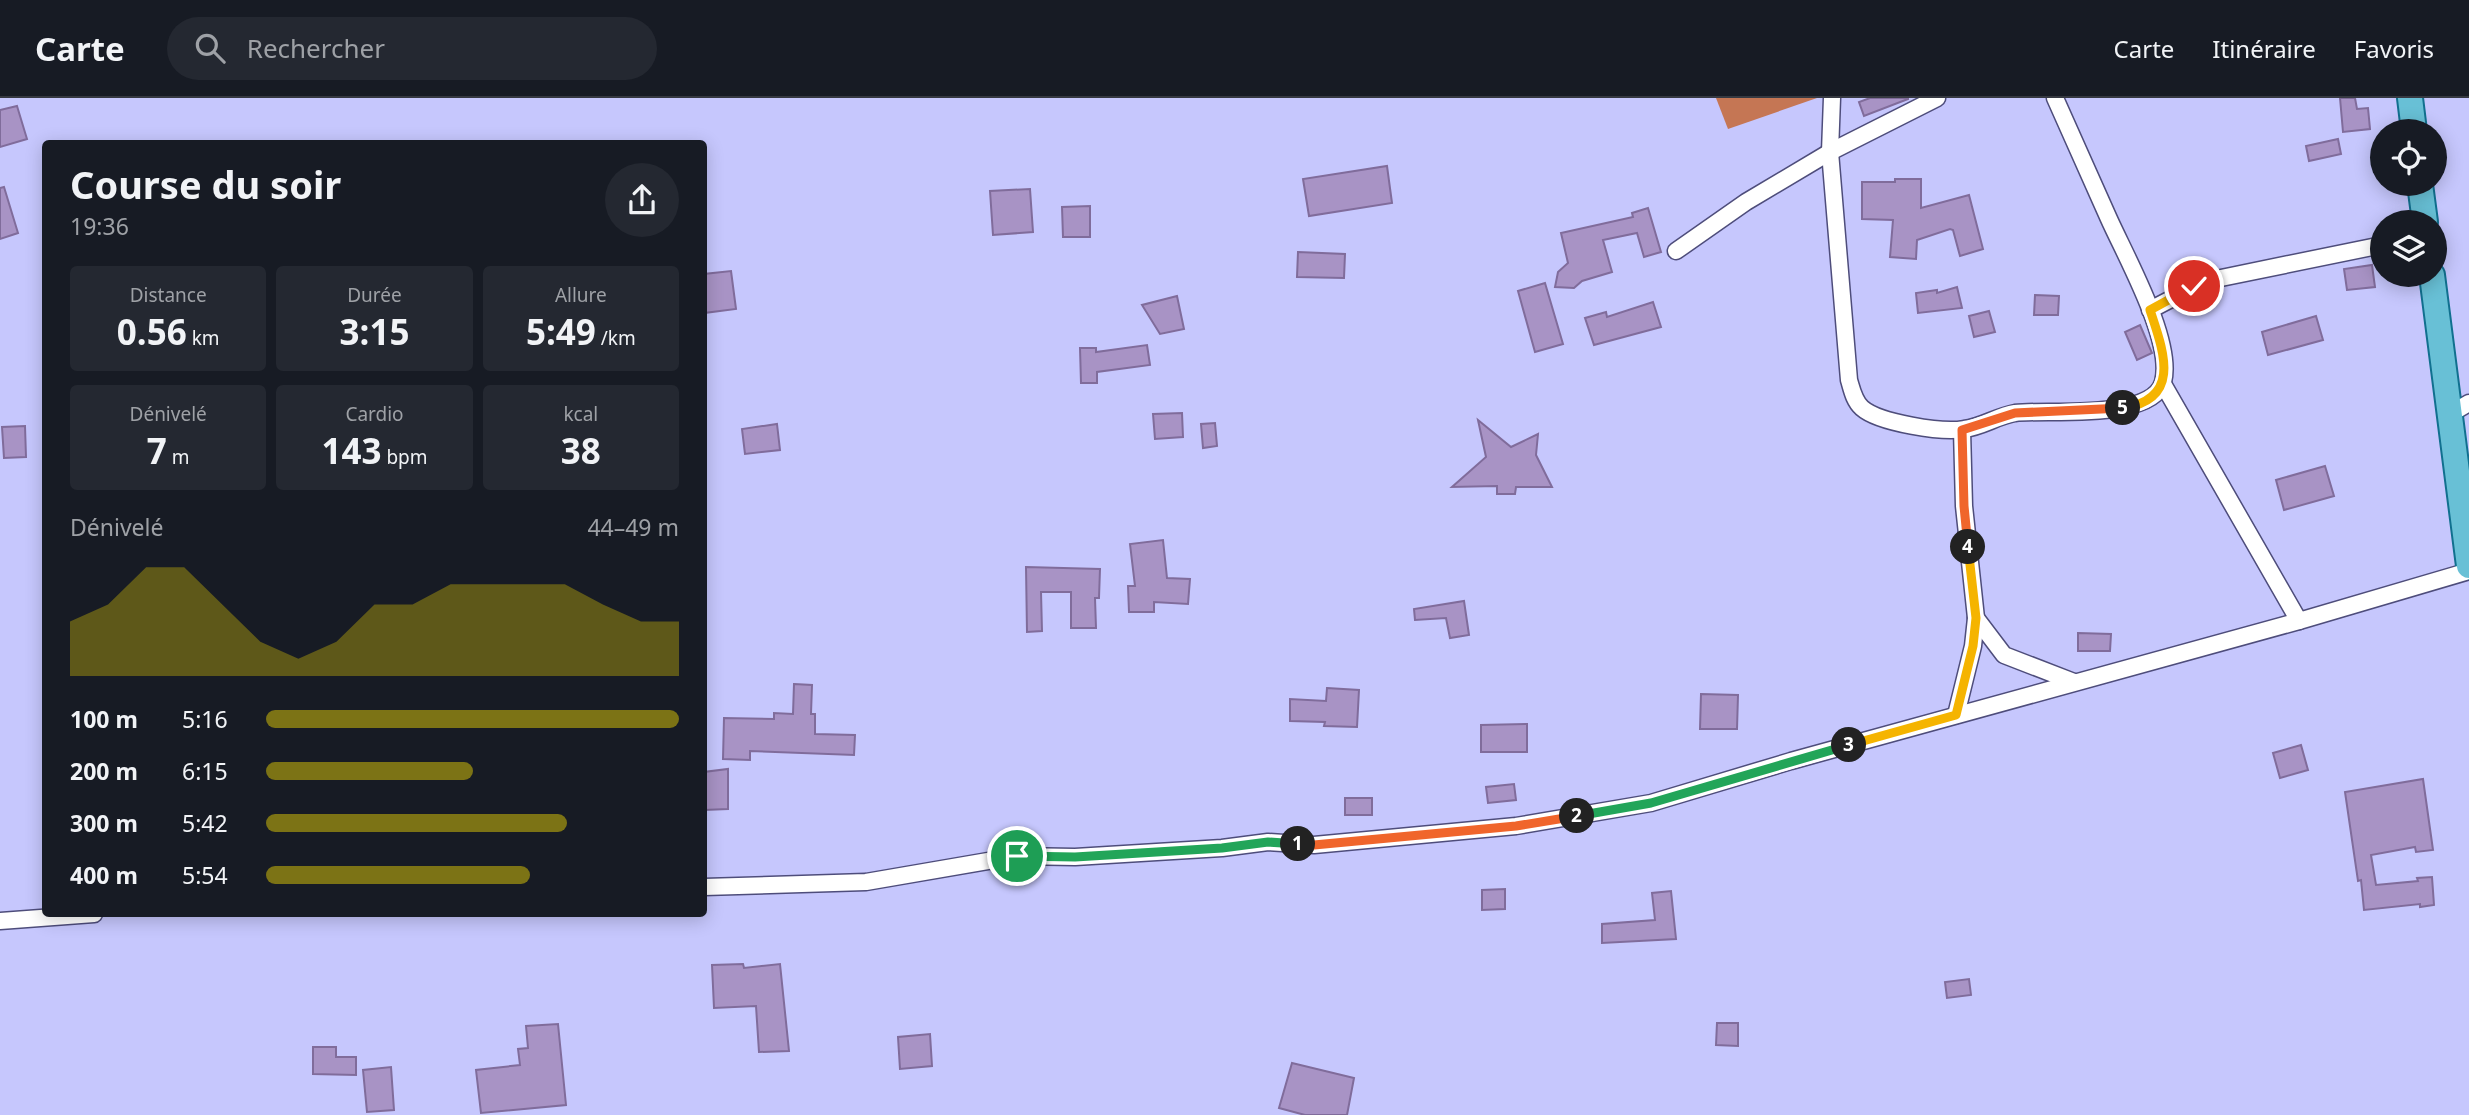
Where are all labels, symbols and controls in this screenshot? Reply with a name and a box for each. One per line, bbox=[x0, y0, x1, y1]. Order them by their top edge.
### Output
search box bbox=[167, 17, 657, 80]
text: Carte bbox=[35, 26, 125, 71]
icon: search bbox=[191, 29, 229, 67]
text: Rechercher bbox=[247, 30, 385, 66]
text: Carte bbox=[2114, 32, 2174, 65]
text: Itinéraire bbox=[2212, 32, 2316, 65]
text: Favoris bbox=[2354, 32, 2434, 65]
map controls bbox=[2370, 119, 2447, 287]
button: locate bbox=[2370, 119, 2447, 196]
text: Course du soir bbox=[70, 158, 341, 210]
button: share bbox=[605, 163, 679, 237]
text: 19:36 bbox=[70, 210, 129, 242]
button: layers bbox=[2370, 210, 2447, 287]
pin bbox=[2164, 256, 2224, 316]
icon: check bbox=[2175, 267, 2213, 305]
text: Distance bbox=[130, 282, 207, 308]
text: Durée bbox=[347, 282, 402, 308]
text: Allure bbox=[555, 282, 607, 308]
text: 0.56 bbox=[117, 308, 187, 355]
text: 3:15 bbox=[340, 308, 409, 355]
text: 5:49 bbox=[526, 308, 596, 355]
text: km bbox=[187, 325, 220, 351]
text: /km bbox=[596, 325, 636, 351]
pin: 5 bbox=[2106, 390, 2140, 426]
text: 5 bbox=[2117, 394, 2128, 420]
text: Dénivelé bbox=[130, 401, 207, 427]
text: Cardio bbox=[345, 401, 404, 427]
text: kcal bbox=[563, 401, 598, 427]
text: 7 bbox=[147, 427, 167, 474]
text: 143 bbox=[321, 427, 381, 474]
text: 38 bbox=[561, 427, 601, 474]
text: m bbox=[167, 444, 190, 470]
text: bpm bbox=[381, 444, 428, 470]
text: Dénivelé bbox=[70, 511, 163, 543]
text: 44–49 m bbox=[587, 511, 679, 543]
pin: 4 bbox=[1951, 530, 1986, 564]
text: 4 bbox=[1962, 533, 1973, 559]
text: 100 m bbox=[70, 703, 138, 735]
text: 5:16 bbox=[182, 703, 228, 735]
pin: 3 bbox=[1832, 728, 1867, 762]
text: 3 bbox=[1843, 731, 1854, 757]
text: 200 m bbox=[70, 755, 138, 787]
text: 6:15 bbox=[182, 755, 228, 787]
pin: 2 bbox=[1560, 798, 1594, 834]
text: 2 bbox=[1571, 802, 1582, 828]
text: 300 m bbox=[70, 807, 138, 839]
text: 5:42 bbox=[182, 807, 228, 839]
pin bbox=[987, 826, 1047, 886]
pin: 1 bbox=[1280, 826, 1316, 862]
text: 1 bbox=[1292, 830, 1303, 856]
icon: arrive bbox=[998, 837, 1036, 875]
text: 400 m bbox=[70, 859, 138, 891]
text: 5:54 bbox=[182, 859, 228, 891]

